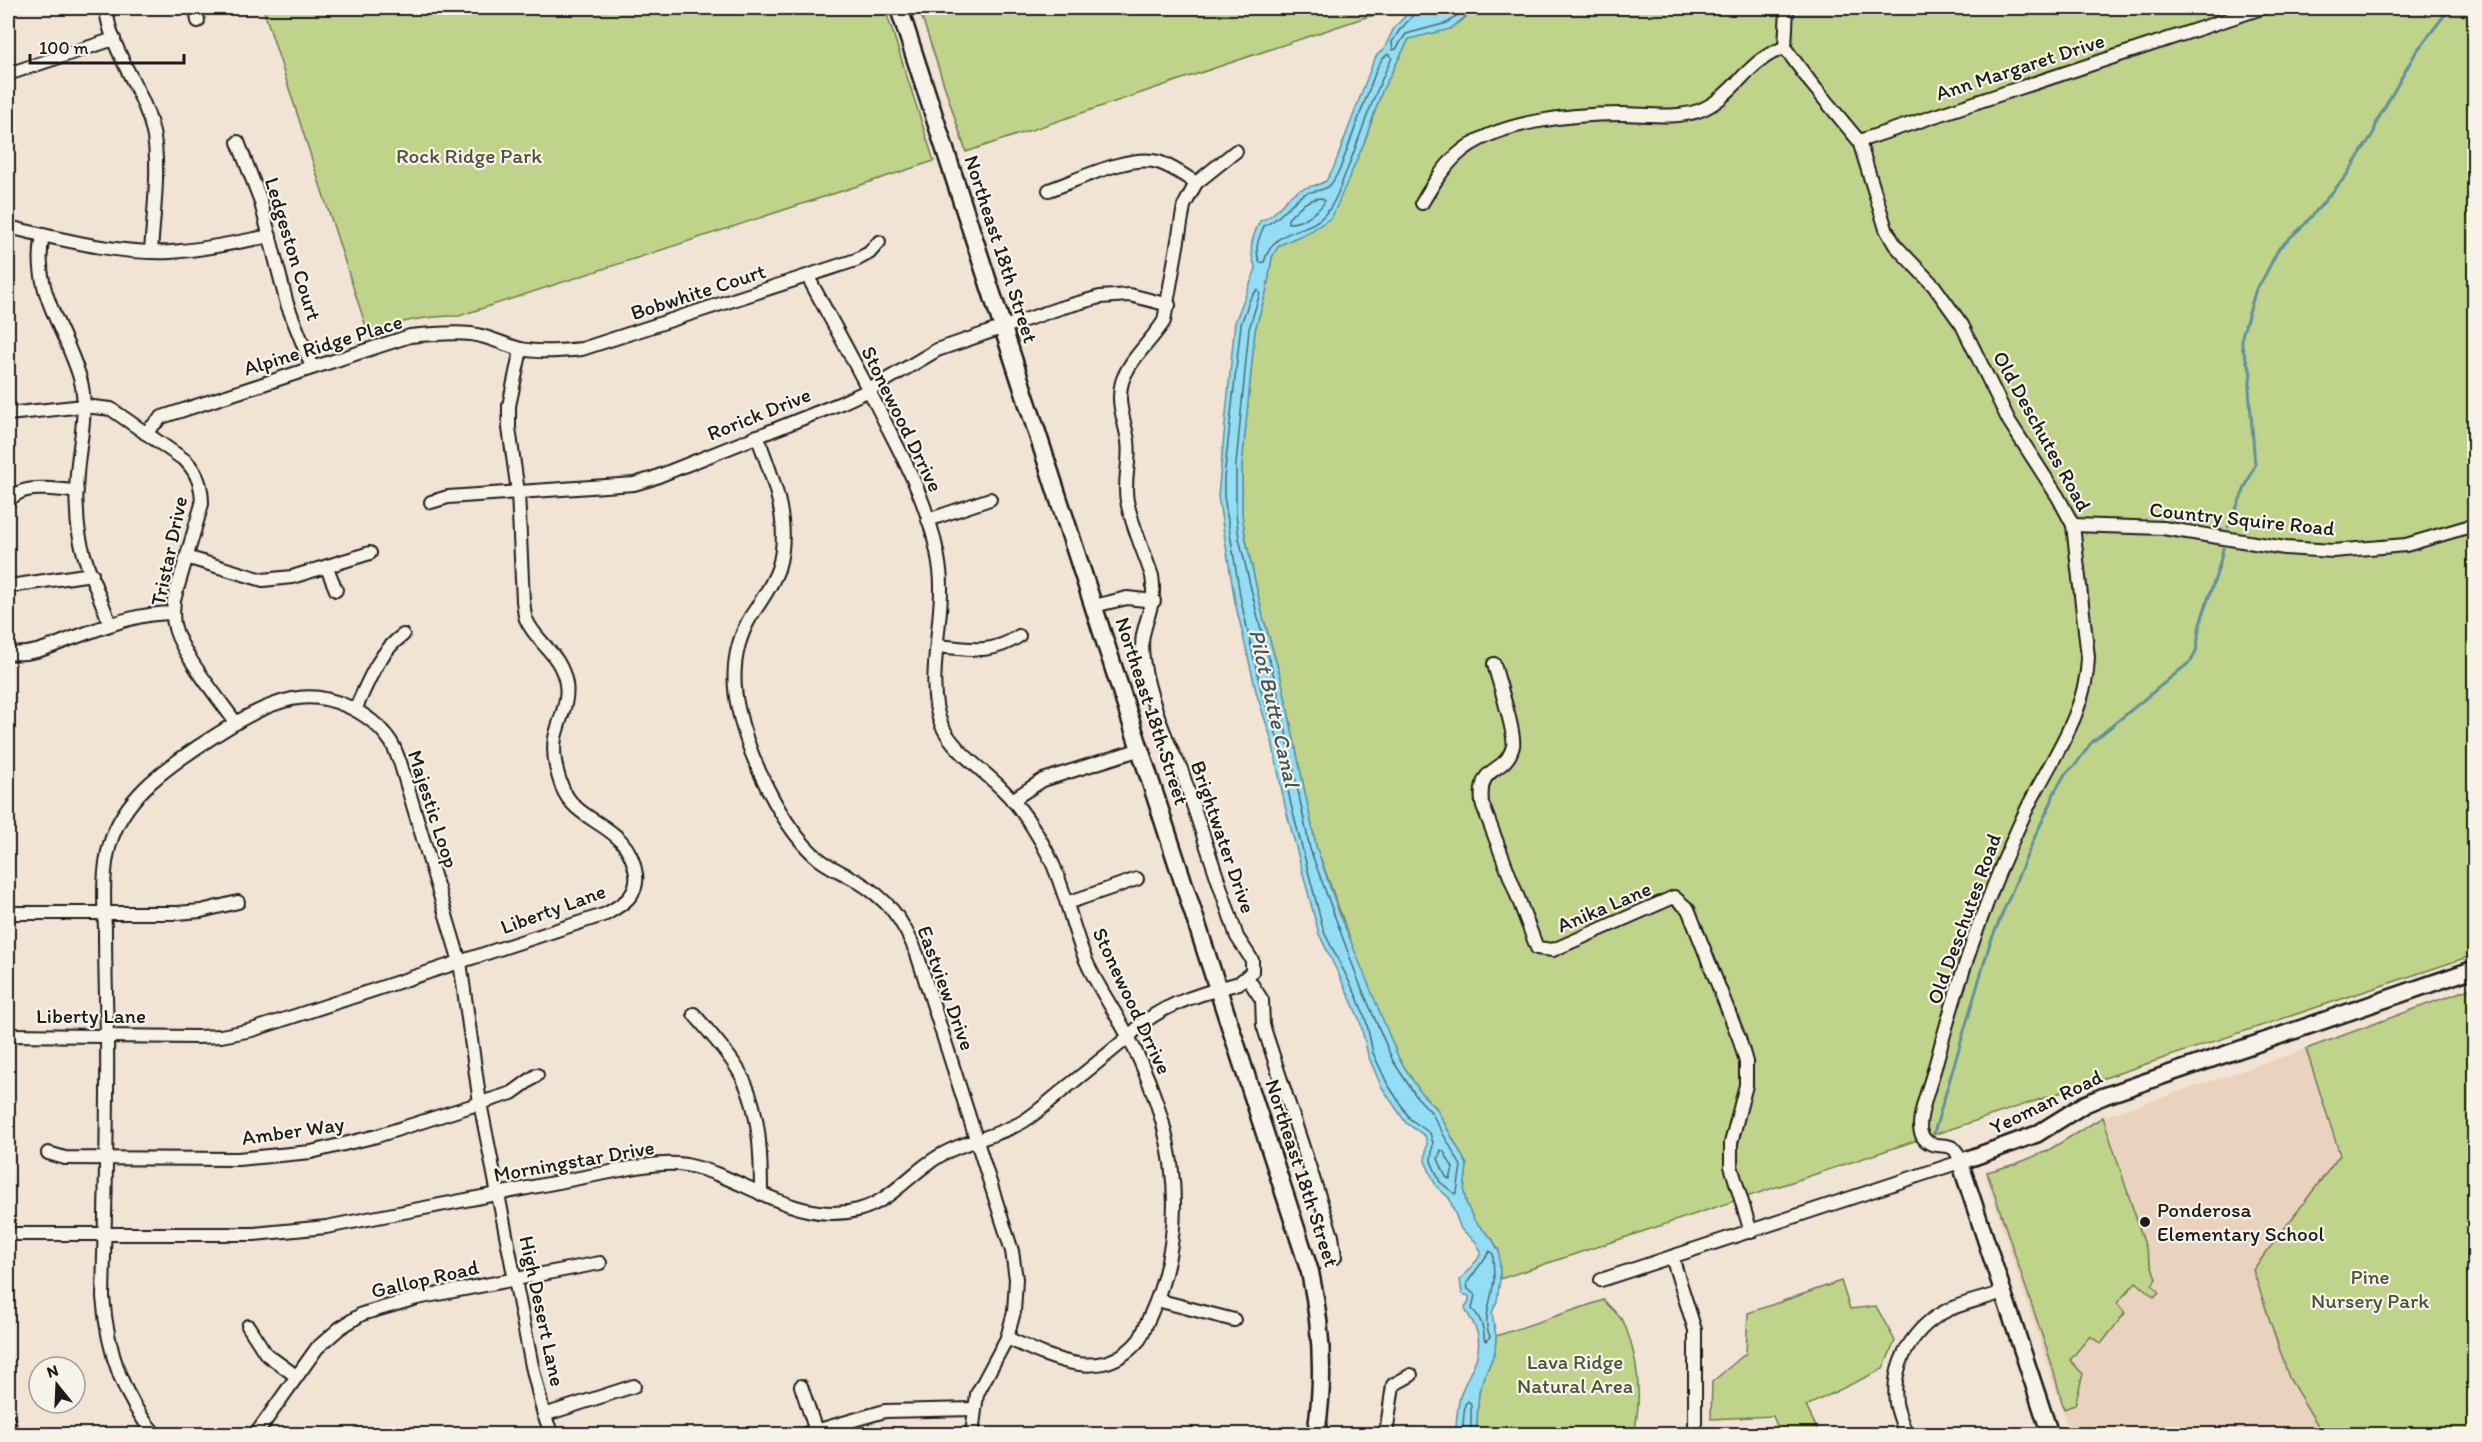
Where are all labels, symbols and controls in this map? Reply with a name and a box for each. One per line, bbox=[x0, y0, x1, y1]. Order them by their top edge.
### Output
scale bar bbox=[30, 27, 184, 65]
street label: Ann Margaret Drive bbox=[1932, 27, 2107, 106]
text: 100 m bbox=[39, 37, 89, 59]
park label: Rock Ridge Park bbox=[396, 143, 542, 168]
street label: Northeast 18th Street bbox=[959, 152, 1044, 346]
street label: Ledgeston Court bbox=[260, 174, 327, 324]
street label: Bobwhite Court bbox=[627, 258, 769, 325]
street label: Alpine Ridge Place bbox=[240, 308, 405, 381]
street label: Stonewood Drrive bbox=[856, 342, 949, 496]
street label: Old Deschutes Road bbox=[1988, 346, 2097, 515]
street label: Rorick Drive bbox=[703, 381, 814, 446]
street label: Tristar Drive bbox=[145, 494, 192, 608]
street label: Country Squire Road bbox=[2148, 496, 2336, 541]
street label: Northeast 18th Street bbox=[1110, 614, 1195, 808]
water label: Pilot Butte Canal bbox=[1243, 627, 1306, 791]
street label: Majestic Loop bbox=[403, 747, 464, 871]
street label: Brightwater Drive bbox=[1186, 757, 1261, 916]
street label: Old Deschutes Road bbox=[1921, 830, 2006, 1007]
street label: Anika Lane bbox=[1553, 876, 1655, 938]
street label: Liberty Lane bbox=[497, 878, 609, 939]
street label: Eastview Drive bbox=[912, 922, 981, 1054]
street label: Stonewood Drrive bbox=[1088, 923, 1177, 1078]
street label: Liberty Lane bbox=[36, 1003, 146, 1028]
street label: Yeoman Road bbox=[1985, 1063, 2107, 1140]
street label: Northeast 18th Street bbox=[1260, 1076, 1345, 1270]
street label: Amber Way bbox=[240, 1111, 346, 1150]
street label: Morningstar Drive bbox=[492, 1134, 656, 1187]
place label: Ponderosa Elementary School bbox=[2157, 1197, 2325, 1246]
marker: Ponderosa Elementary School bbox=[2138, 1215, 2152, 1229]
street label: High Desert Lane bbox=[514, 1233, 571, 1389]
street label: Gallop Road bbox=[369, 1254, 482, 1303]
park label: Pine Nursery Park bbox=[2311, 1264, 2429, 1313]
park label: Lava Ridge Natural Area bbox=[1517, 1349, 1633, 1398]
north arrow bbox=[27, 1355, 87, 1415]
text: N bbox=[44, 1361, 61, 1382]

